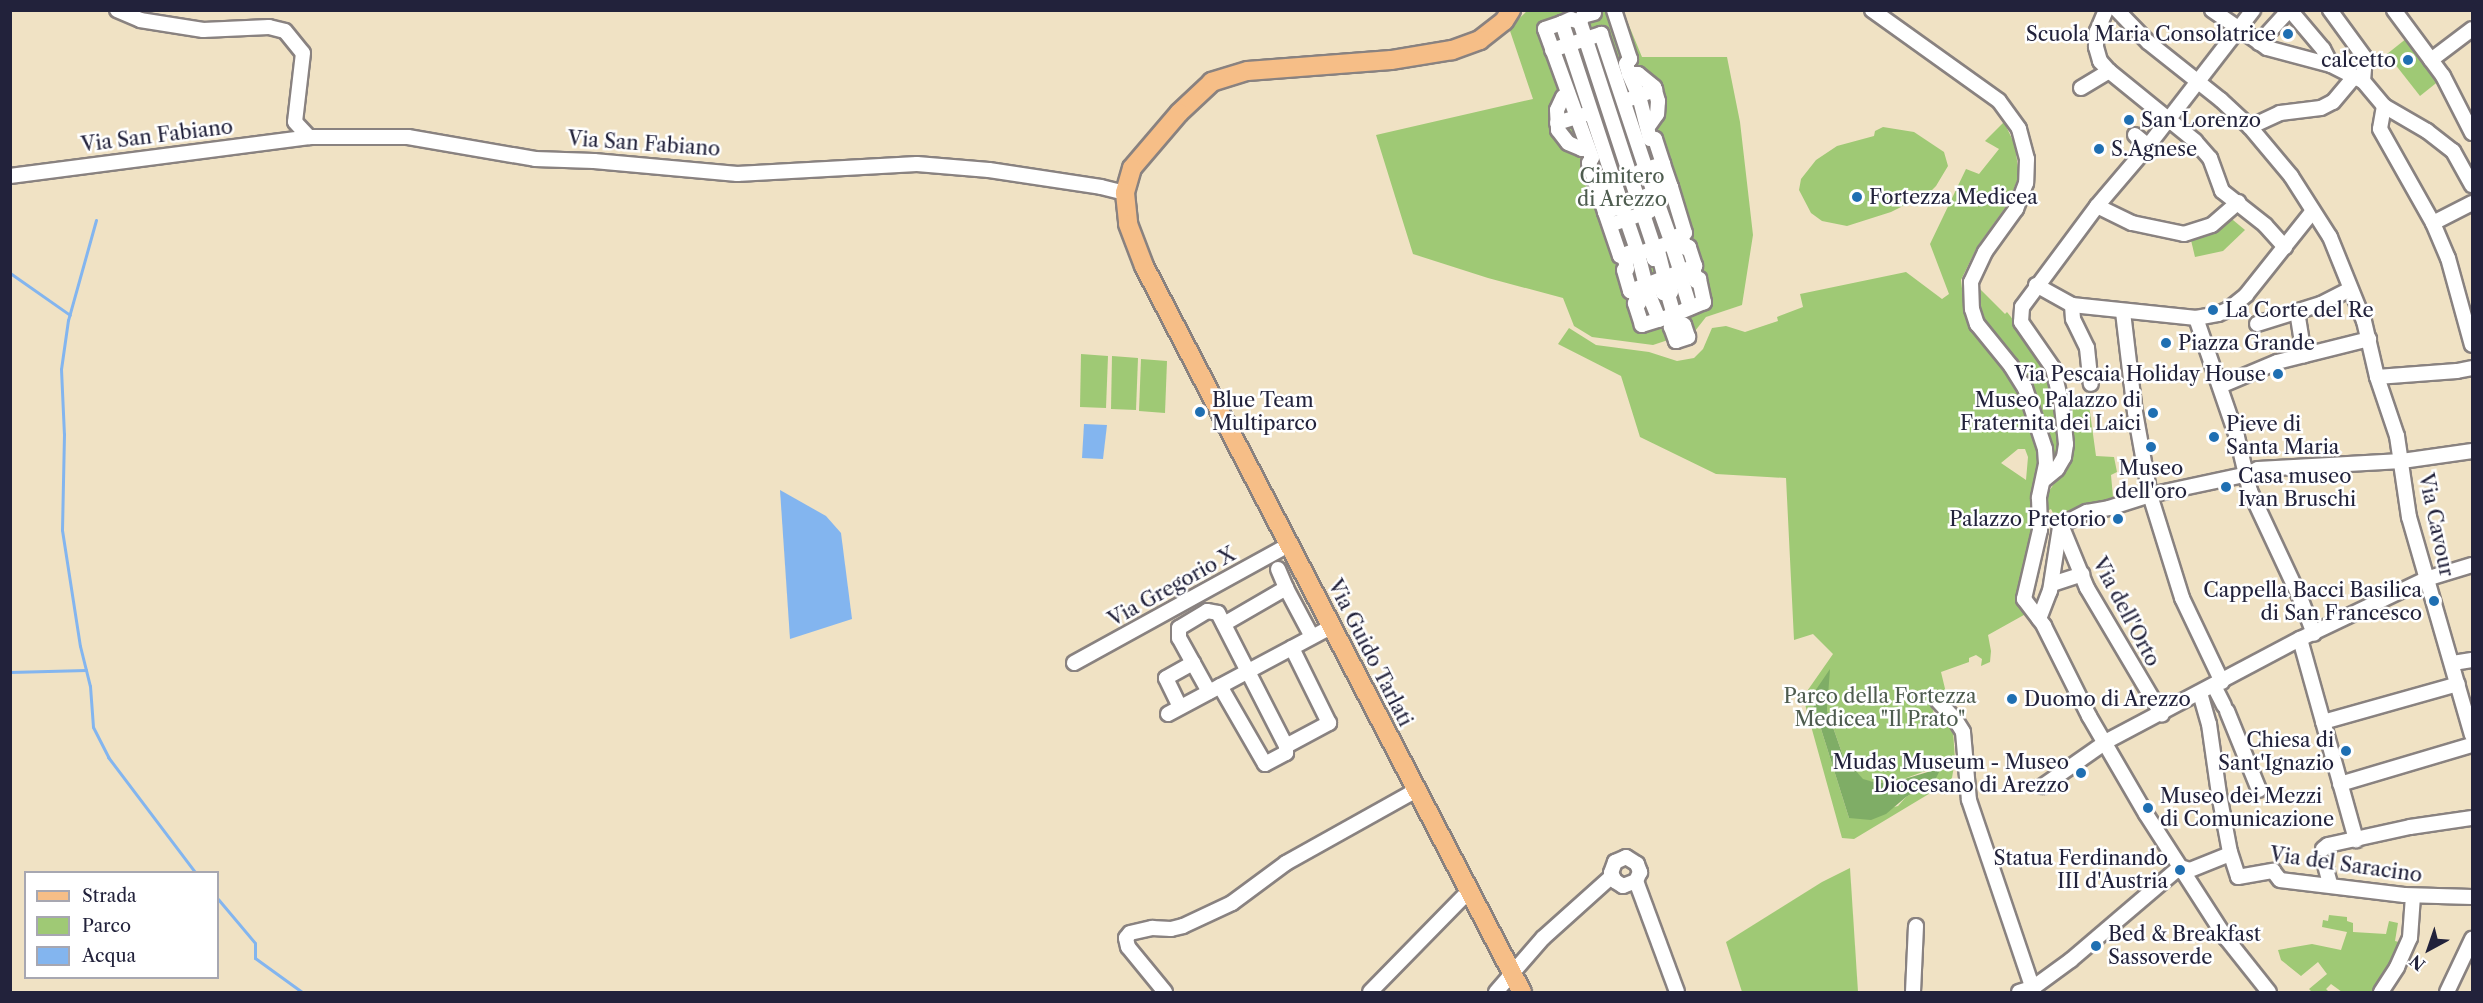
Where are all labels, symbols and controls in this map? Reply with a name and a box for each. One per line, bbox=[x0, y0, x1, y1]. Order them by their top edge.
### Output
place label: Scuola Maria Consolatrice bbox=[2025, 22, 2276, 46]
marker: Scuola Maria Consolatrice bbox=[2281, 27, 2295, 41]
place label: calcetto bbox=[2321, 48, 2396, 72]
marker: calcetto bbox=[2401, 53, 2415, 67]
place label: San Lorenzo bbox=[2141, 108, 2261, 132]
marker: San Lorenzo bbox=[2122, 113, 2136, 127]
street label: Via San Fabiano bbox=[80, 115, 234, 157]
street label: Via San Fabiano bbox=[567, 127, 721, 161]
place label: S.Agnese bbox=[2111, 137, 2197, 161]
marker: S.Agnese bbox=[2092, 142, 2106, 156]
park label: Cimitero di Arezzo bbox=[1577, 165, 1667, 212]
place label: Fortezza Medicea bbox=[1869, 185, 2038, 209]
marker: Fortezza Medicea bbox=[1850, 190, 1864, 204]
place label: La Corte del Re bbox=[2225, 298, 2374, 322]
marker: La Corte del Re bbox=[2206, 303, 2220, 317]
place label: Piazza Grande bbox=[2178, 331, 2315, 355]
marker: Piazza Grande bbox=[2159, 336, 2173, 350]
place label: Via Pescaia Holiday House bbox=[2013, 362, 2266, 386]
marker: Via Pescaia Holiday House bbox=[2271, 367, 2285, 381]
place label: Blue Team Multiparco bbox=[1212, 388, 1317, 435]
place label: Museo Palazzo di Fraternita dei Laici bbox=[1960, 389, 2141, 436]
marker: Blue Team Multiparco bbox=[1193, 405, 1207, 419]
marker: Museo Palazzo di Fraternita dei Laici bbox=[2146, 406, 2160, 420]
place label: Pieve di Santa Maria bbox=[2226, 413, 2340, 460]
marker: Pieve di Santa Maria bbox=[2207, 430, 2221, 444]
marker: Museo dell'oro bbox=[2144, 440, 2158, 454]
place label: Museo dell'oro bbox=[2115, 456, 2187, 503]
place label: Casa museo Ivan Bruschi bbox=[2238, 464, 2356, 511]
street label: Via Cavour bbox=[2413, 471, 2459, 579]
marker: Casa museo Ivan Bruschi bbox=[2219, 480, 2233, 494]
place label: Palazzo Pretorio bbox=[1949, 507, 2106, 531]
marker: Palazzo Pretorio bbox=[2111, 512, 2125, 526]
street label: Via Gregorio X bbox=[1104, 542, 1240, 632]
street label: Via dell'Orto bbox=[2087, 553, 2165, 671]
street label: Via Guido Tarlati bbox=[1322, 575, 1418, 731]
place label: Cappella Bacci Basilica di San Francesco bbox=[2203, 578, 2422, 625]
marker: Cappella Bacci Basilica di San Francesco bbox=[2427, 594, 2441, 608]
park label: Parco della Fortezza Medicea "Il Prato" bbox=[1783, 685, 1977, 732]
place label: Duomo di Arezzo bbox=[2024, 687, 2192, 711]
marker: Duomo di Arezzo bbox=[2005, 692, 2019, 706]
place label: Chiesa di Sant'Ignazio bbox=[2218, 728, 2334, 775]
marker: Chiesa di Sant'Ignazio bbox=[2339, 744, 2353, 758]
place label: Mudas Museum - Museo Diocesano di Arezzo bbox=[1833, 750, 2069, 797]
marker: Mudas Museum - Museo Diocesano di Arezzo bbox=[2074, 766, 2088, 780]
place label: Museo dei Mezzi di Comunicazione bbox=[2160, 784, 2334, 831]
marker: Museo dei Mezzi di Comunicazione bbox=[2141, 801, 2155, 815]
street label: Via del Saracino bbox=[2268, 842, 2424, 888]
place label: Statua Ferdinando III d'Austria bbox=[1993, 846, 2168, 893]
marker: Statua Ferdinando III d'Austria bbox=[2173, 863, 2187, 877]
legend bbox=[24, 871, 219, 979]
text: Strada bbox=[82, 885, 137, 907]
text: Parco bbox=[82, 915, 131, 937]
north arrow bbox=[2399, 919, 2459, 979]
place label: Bed & Breakfast Sassoverde bbox=[2108, 922, 2261, 969]
marker: Bed & Breakfast Sassoverde bbox=[2089, 939, 2103, 953]
text: Acqua bbox=[82, 945, 136, 967]
text: N bbox=[2406, 951, 2429, 975]

